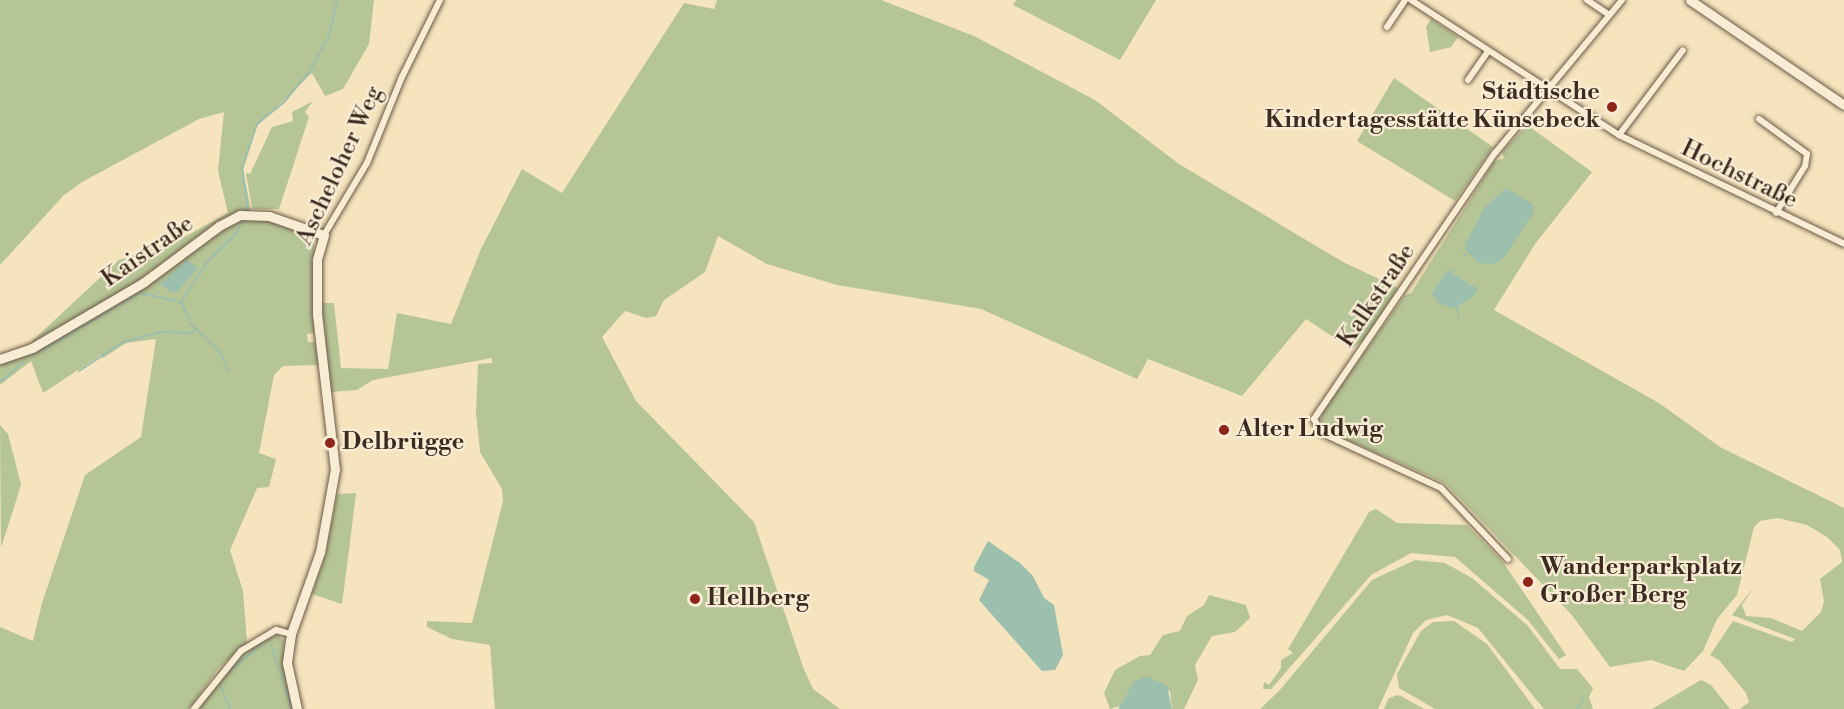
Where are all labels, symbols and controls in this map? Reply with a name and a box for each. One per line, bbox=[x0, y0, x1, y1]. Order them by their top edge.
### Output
place label: Städtische Kindertagesstätte Künsebeck bbox=[1265, 79, 1600, 135]
street label: Ascheloher Weg bbox=[291, 82, 389, 250]
marker: Städtische Kindertagesstätte Künsebeck bbox=[1605, 100, 1619, 114]
street label: Hochstraße bbox=[1676, 134, 1802, 216]
street label: Kaistraße bbox=[96, 210, 200, 294]
street label: Kalkstraße bbox=[1332, 239, 1422, 353]
place label: Alter Ludwig bbox=[1236, 416, 1383, 444]
marker: Alter Ludwig bbox=[1217, 423, 1231, 437]
place label: Delbrügge bbox=[342, 429, 464, 457]
marker: Delbrügge bbox=[323, 436, 337, 450]
place label: Wanderparkplatz Großer Berg bbox=[1540, 554, 1742, 610]
marker: Wanderparkplatz Großer Berg bbox=[1521, 575, 1535, 589]
place label: Hellberg bbox=[707, 585, 809, 613]
marker: Hellberg bbox=[688, 592, 702, 606]

